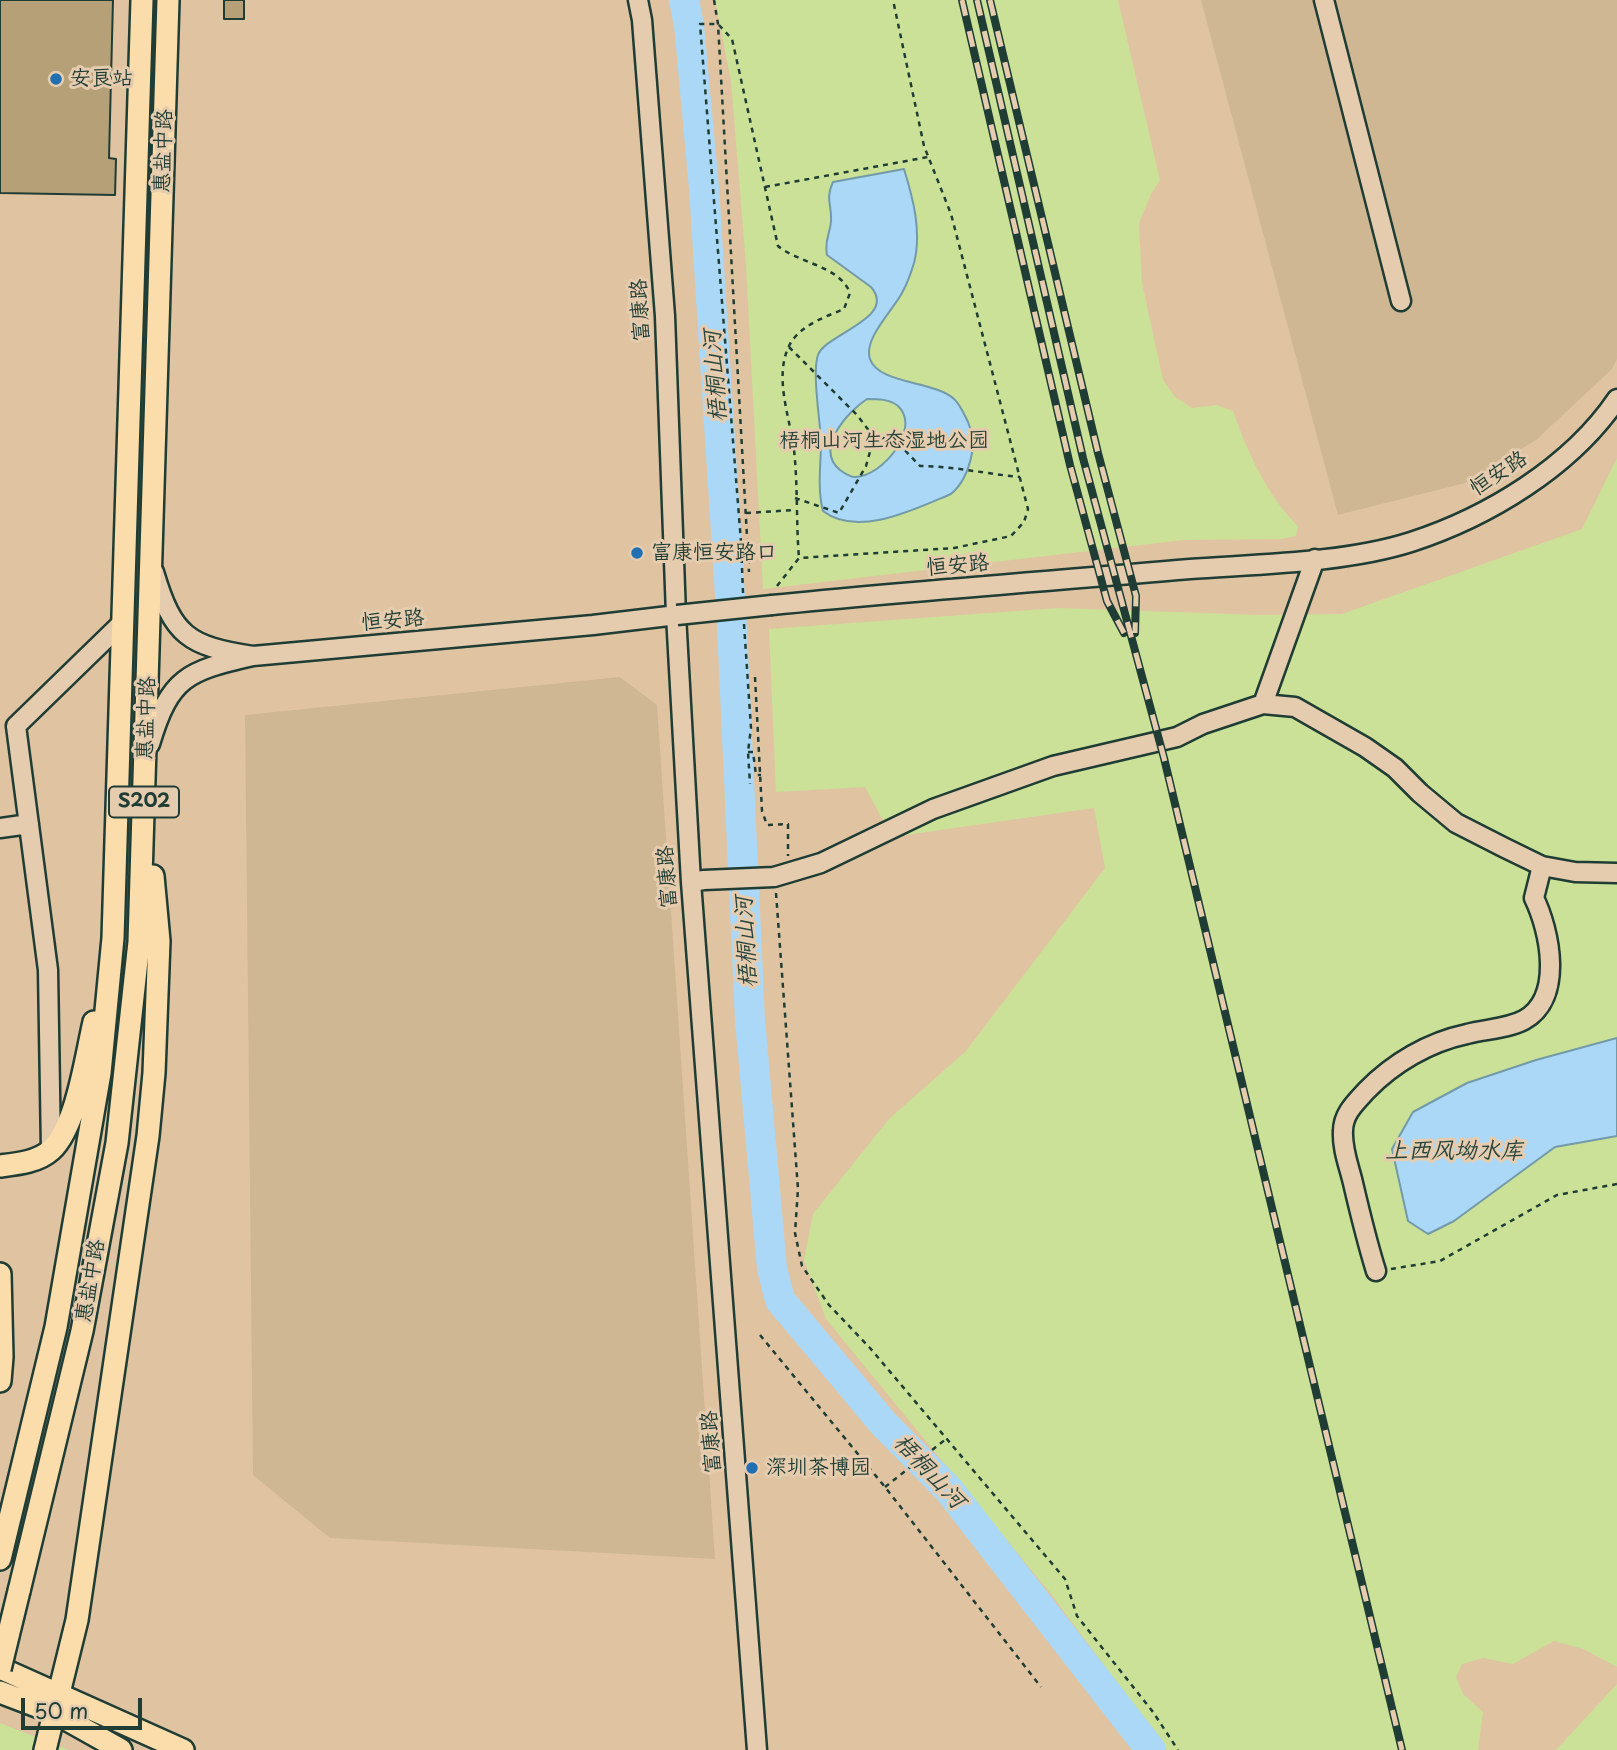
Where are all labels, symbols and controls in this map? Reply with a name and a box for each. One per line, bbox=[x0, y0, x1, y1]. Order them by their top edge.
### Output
place label: 安良站 bbox=[70, 66, 133, 92]
marker: 安良站 bbox=[48, 71, 64, 87]
street label: 惠盐中路 bbox=[150, 109, 178, 193]
street label: 富康路 bbox=[627, 278, 655, 342]
water label: 梧桐山河 bbox=[699, 329, 733, 423]
park label: 梧桐山河生态湿地公园 bbox=[779, 428, 989, 454]
street label: 恒安路 bbox=[1466, 446, 1532, 502]
place label: 富康恒安路口 bbox=[651, 540, 777, 566]
marker: 富康恒安路口 bbox=[629, 545, 645, 561]
street label: 恒安路 bbox=[926, 551, 990, 581]
street label: 恒安路 bbox=[361, 606, 425, 636]
street label: 惠盐中路 bbox=[133, 676, 161, 760]
road number: S202 bbox=[109, 786, 179, 818]
street label: 富康路 bbox=[653, 845, 683, 909]
water label: 梧桐山河 bbox=[731, 895, 763, 989]
water label: 上西风坳水库 bbox=[1385, 1138, 1523, 1166]
street label: 惠盐中路 bbox=[71, 1237, 111, 1325]
street label: 富康路 bbox=[697, 1410, 727, 1474]
water label: 梧桐山河 bbox=[888, 1429, 970, 1515]
place label: 深圳茶博园 bbox=[766, 1455, 871, 1481]
marker: 深圳茶博园 bbox=[744, 1460, 760, 1476]
scale bar bbox=[24, 1684, 145, 1728]
text: 50 m bbox=[34, 1694, 88, 1726]

